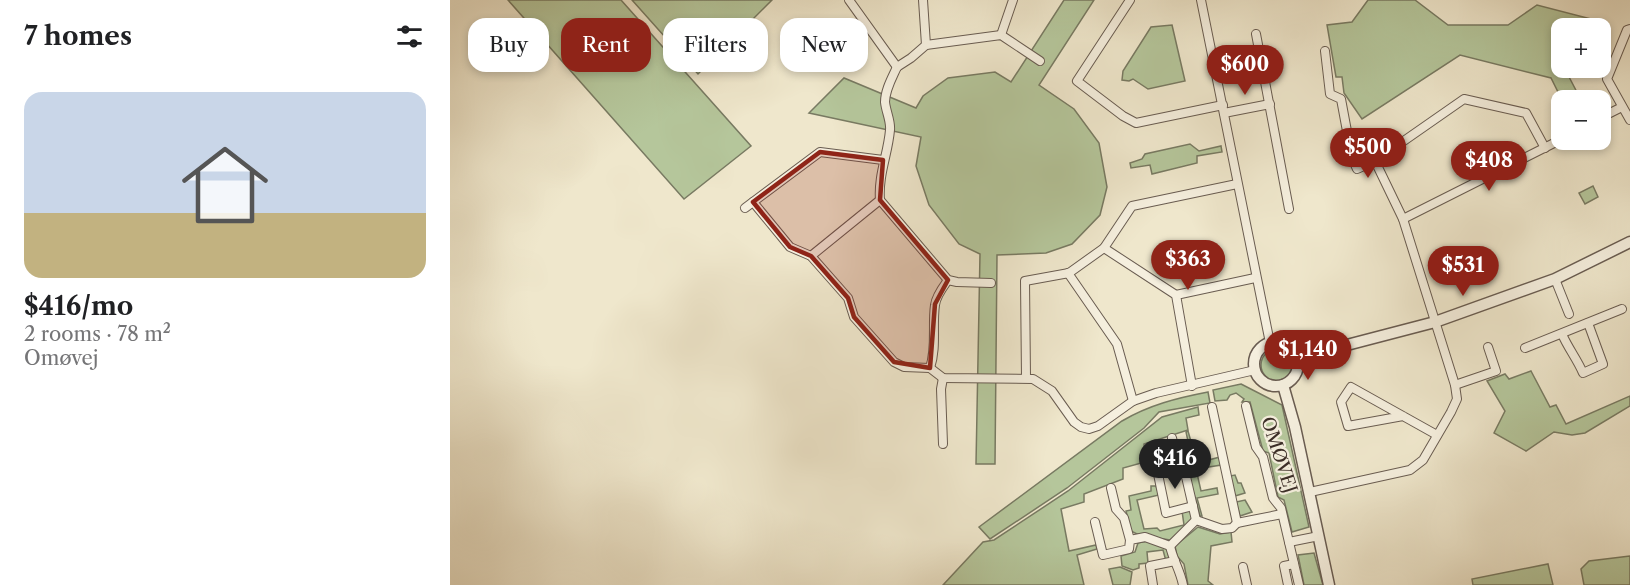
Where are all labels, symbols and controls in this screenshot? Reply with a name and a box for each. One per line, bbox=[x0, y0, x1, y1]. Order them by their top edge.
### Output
chip: Buy bbox=[468, 18, 549, 72]
chip: Rent bbox=[561, 18, 651, 72]
chip: Filters bbox=[663, 18, 768, 72]
chip: New bbox=[780, 18, 868, 72]
map controls bbox=[1551, 18, 1611, 150]
button: + bbox=[1551, 18, 1611, 78]
text: 7 homes bbox=[24, 20, 132, 52]
icon: filters bbox=[393, 20, 426, 53]
pin: $600 bbox=[1209, 45, 1281, 96]
text: $600 bbox=[1221, 52, 1269, 76]
button: − bbox=[1551, 90, 1611, 150]
pin: $500 bbox=[1332, 128, 1404, 179]
icon: home bbox=[171, 131, 279, 239]
text: $500 bbox=[1344, 135, 1392, 159]
pin: $408 bbox=[1453, 141, 1525, 192]
text: $408 bbox=[1465, 148, 1513, 172]
pin: $363 bbox=[1152, 240, 1224, 291]
pin: $531 bbox=[1427, 246, 1499, 297]
text: $363 bbox=[1165, 247, 1211, 271]
text: $531 bbox=[1442, 253, 1484, 277]
text: $416/mo bbox=[24, 290, 133, 322]
text: 2 rooms · 78 m² bbox=[24, 322, 171, 346]
pin: $1,140 bbox=[1259, 330, 1357, 381]
text: $1,140 bbox=[1278, 337, 1338, 361]
text: Omøvej bbox=[24, 346, 98, 370]
street label: OMØVEJ bbox=[1256, 414, 1302, 496]
pin: $416 bbox=[1139, 439, 1211, 490]
text: $416 bbox=[1153, 446, 1197, 470]

